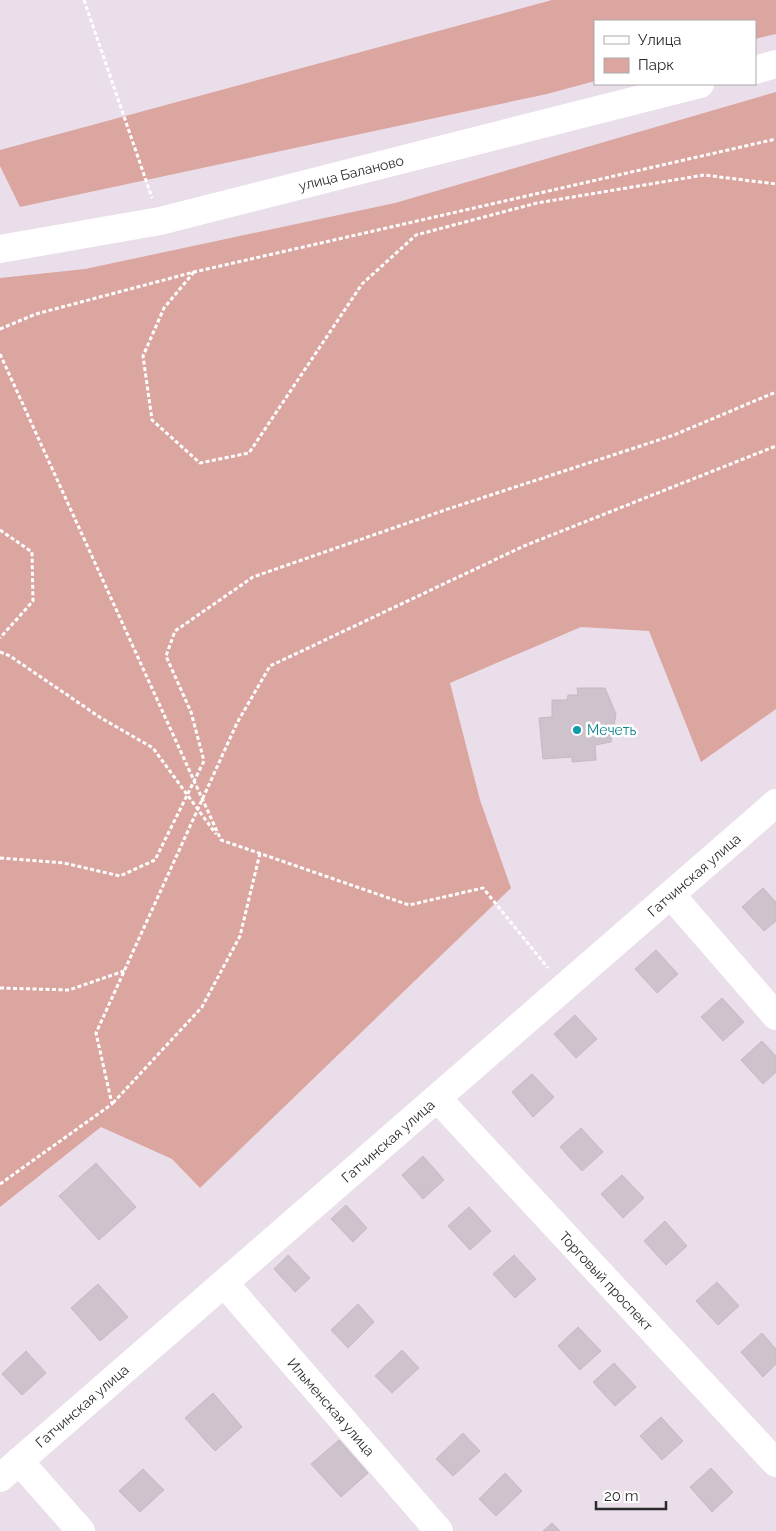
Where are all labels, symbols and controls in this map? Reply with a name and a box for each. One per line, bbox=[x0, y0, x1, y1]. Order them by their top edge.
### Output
legend bbox=[594, 20, 756, 85]
text: Улица bbox=[638, 31, 682, 49]
text: Парк bbox=[638, 56, 674, 74]
street label: улица Баланово bbox=[297, 152, 405, 194]
place label: Мечеть bbox=[587, 722, 636, 738]
marker: Мечеть bbox=[571, 724, 583, 736]
street label: Гатчинская улица bbox=[644, 830, 744, 920]
street label: Гатчинская улица bbox=[338, 1096, 438, 1186]
street label: Торговый проспект bbox=[556, 1228, 656, 1334]
street label: Ильменская улица bbox=[284, 1355, 378, 1459]
street label: Гатчинская улица bbox=[32, 1361, 132, 1451]
scale bar bbox=[596, 1478, 666, 1510]
text: 20 m bbox=[604, 1487, 639, 1505]

